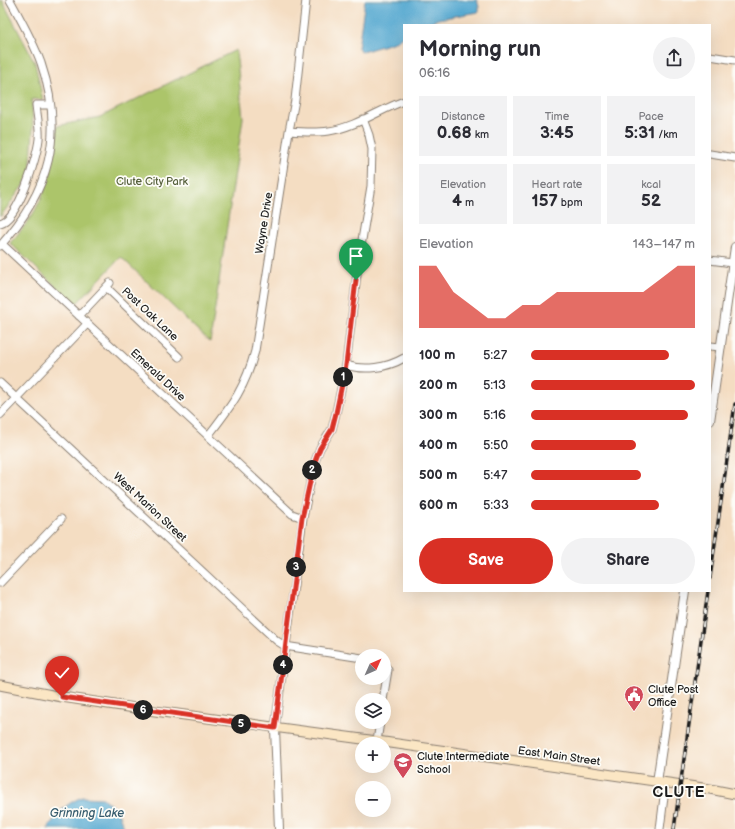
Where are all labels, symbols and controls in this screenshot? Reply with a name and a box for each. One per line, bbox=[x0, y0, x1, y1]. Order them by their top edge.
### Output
text: Morning run bbox=[419, 36, 541, 63]
button: share bbox=[653, 37, 695, 79]
text: 06:16 bbox=[419, 65, 450, 81]
text: Distance bbox=[441, 110, 485, 123]
text: Time bbox=[545, 110, 569, 123]
text: Pace bbox=[638, 110, 664, 123]
text: 0.68 bbox=[437, 123, 472, 143]
text: 3:45 bbox=[540, 123, 574, 143]
text: 5:31 bbox=[624, 123, 655, 143]
text: km bbox=[472, 128, 489, 141]
text: /km bbox=[655, 128, 678, 141]
park label: Clute City Park bbox=[116, 175, 189, 188]
text: Elevation bbox=[440, 178, 486, 191]
text: Heart rate bbox=[532, 178, 582, 191]
text: kcal bbox=[641, 178, 661, 191]
street label: Wayne Drive bbox=[253, 191, 275, 255]
text: 4 bbox=[452, 191, 462, 211]
text: 157 bbox=[532, 191, 558, 211]
text: 52 bbox=[641, 191, 661, 211]
text: m bbox=[462, 196, 474, 209]
text: bpm bbox=[558, 196, 583, 209]
text: Elevation bbox=[419, 236, 473, 252]
text: 143–147 m bbox=[633, 236, 695, 252]
pin bbox=[339, 239, 373, 280]
icon: arrive bbox=[345, 245, 367, 267]
street label: Post Oak Lane bbox=[119, 285, 181, 344]
street label: Emerald Drive bbox=[128, 346, 189, 404]
text: 100 m bbox=[419, 347, 455, 363]
text: 5:27 bbox=[483, 347, 507, 363]
pin: 1 bbox=[333, 367, 353, 387]
text: 1 bbox=[341, 370, 345, 383]
text: 200 m bbox=[419, 377, 457, 393]
text: 5:13 bbox=[483, 377, 506, 393]
text: 300 m bbox=[419, 407, 457, 423]
text: 5:16 bbox=[483, 407, 506, 423]
text: 400 m bbox=[419, 437, 457, 453]
text: 5:50 bbox=[483, 437, 508, 453]
pin: 2 bbox=[302, 460, 322, 480]
text: 2 bbox=[309, 463, 315, 476]
text: 500 m bbox=[419, 467, 457, 483]
text: 5:47 bbox=[483, 467, 507, 483]
street label: West Marion Street bbox=[111, 470, 190, 545]
text: 600 m bbox=[419, 497, 458, 513]
text: 5:33 bbox=[483, 497, 509, 513]
button: Save bbox=[419, 538, 553, 584]
button: Share bbox=[561, 538, 695, 584]
pin: 3 bbox=[286, 557, 306, 577]
text: 3 bbox=[293, 560, 299, 573]
north arrow bbox=[355, 649, 391, 685]
map controls bbox=[355, 649, 391, 817]
pin: 4 bbox=[273, 655, 293, 675]
pin bbox=[45, 656, 79, 697]
text: 4 bbox=[280, 658, 286, 671]
icon: check bbox=[51, 662, 73, 684]
place label: Clute Post Office bbox=[648, 683, 699, 709]
public building icon: Clute Post Office bbox=[623, 684, 645, 712]
button: layers bbox=[355, 693, 391, 729]
pin: 6 bbox=[133, 700, 153, 720]
text: 6 bbox=[140, 703, 146, 716]
pin: 5 bbox=[231, 714, 251, 734]
text: 5 bbox=[238, 717, 244, 730]
button: + bbox=[355, 737, 391, 773]
street label: East Main Street bbox=[517, 744, 601, 768]
place label: Clute Intermediate School bbox=[417, 750, 510, 776]
school or university icon: Clute Intermediate School bbox=[392, 751, 414, 779]
button: − bbox=[355, 781, 391, 817]
district label: CLUTE bbox=[652, 783, 706, 802]
water label: Grinning Lake bbox=[50, 806, 124, 821]

